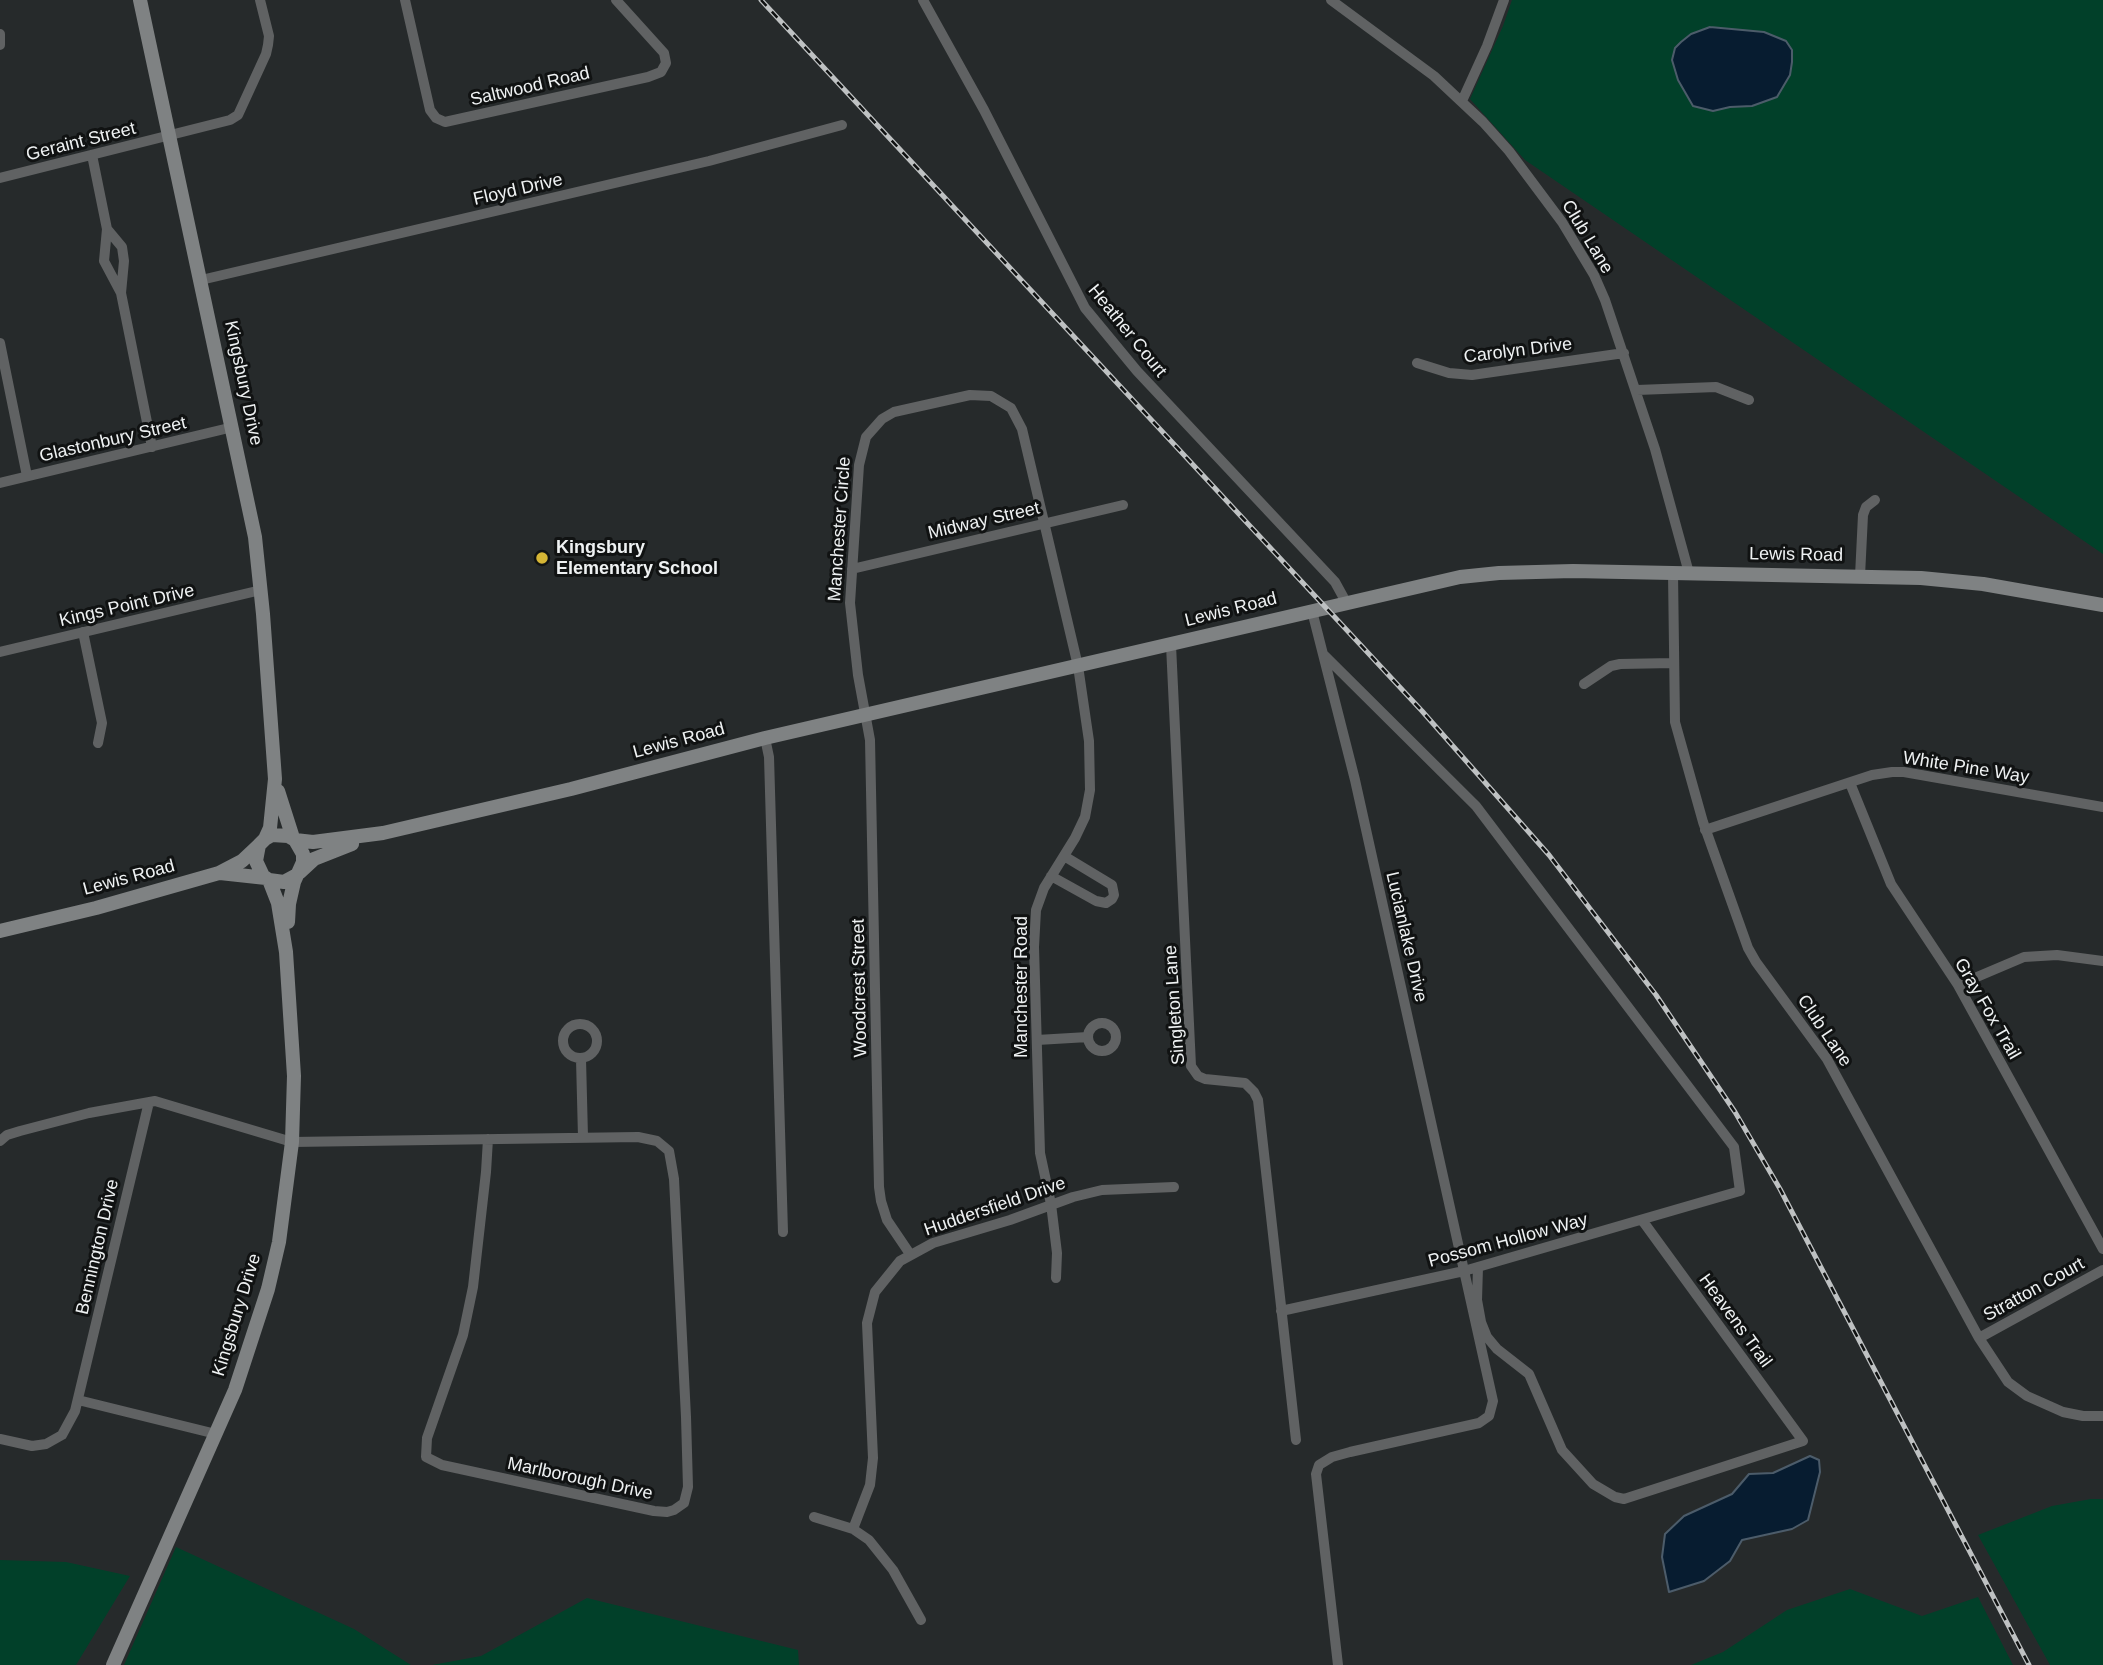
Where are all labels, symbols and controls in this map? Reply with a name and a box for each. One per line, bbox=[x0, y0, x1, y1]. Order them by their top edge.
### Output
street label: Saltwood Road bbox=[468, 63, 592, 111]
street label: Geraint Street bbox=[24, 118, 138, 166]
street label: Floyd Drive bbox=[471, 169, 565, 211]
street label: Club Lane bbox=[1557, 196, 1617, 278]
street label: Heather Court bbox=[1083, 280, 1171, 382]
street label: Kingsbury Drive bbox=[219, 319, 267, 447]
street label: Carolyn Drive bbox=[1463, 334, 1573, 368]
street label: Glastonbury Street bbox=[37, 413, 189, 467]
street label: Manchester Circle bbox=[824, 456, 856, 602]
street label: Midway Street bbox=[926, 498, 1042, 544]
place label: Kingsbury Elementary School bbox=[556, 537, 718, 580]
street label: Lewis Road bbox=[1749, 543, 1843, 567]
marker: Kingsbury Elementary School bbox=[534, 550, 550, 566]
street label: Kings Point Drive bbox=[57, 580, 197, 632]
street label: Lewis Road bbox=[1183, 588, 1279, 632]
street label: Lewis Road bbox=[631, 718, 727, 764]
street label: White Pine Way bbox=[1901, 747, 2031, 789]
street label: Lewis Road bbox=[81, 855, 177, 901]
street label: Lucianlake Drive bbox=[1381, 870, 1431, 1004]
street label: Manchester Road bbox=[1011, 916, 1033, 1058]
street label: Woodcrest Street bbox=[848, 918, 872, 1058]
street label: Singleton Lane bbox=[1160, 944, 1190, 1066]
street label: Gray Fox Trail bbox=[1949, 955, 2025, 1063]
street label: Club Lane bbox=[1792, 991, 1856, 1071]
street label: Huddersfield Drive bbox=[921, 1173, 1069, 1241]
street label: Bennington Drive bbox=[72, 1177, 124, 1317]
street label: Possom Hollow Way bbox=[1426, 1209, 1590, 1273]
street label: Kingsbury Drive bbox=[208, 1251, 266, 1379]
street label: Stratton Court bbox=[1980, 1253, 2088, 1327]
street label: Heavens Trail bbox=[1694, 1270, 1776, 1372]
street label: Marlborough Drive bbox=[505, 1453, 655, 1505]

